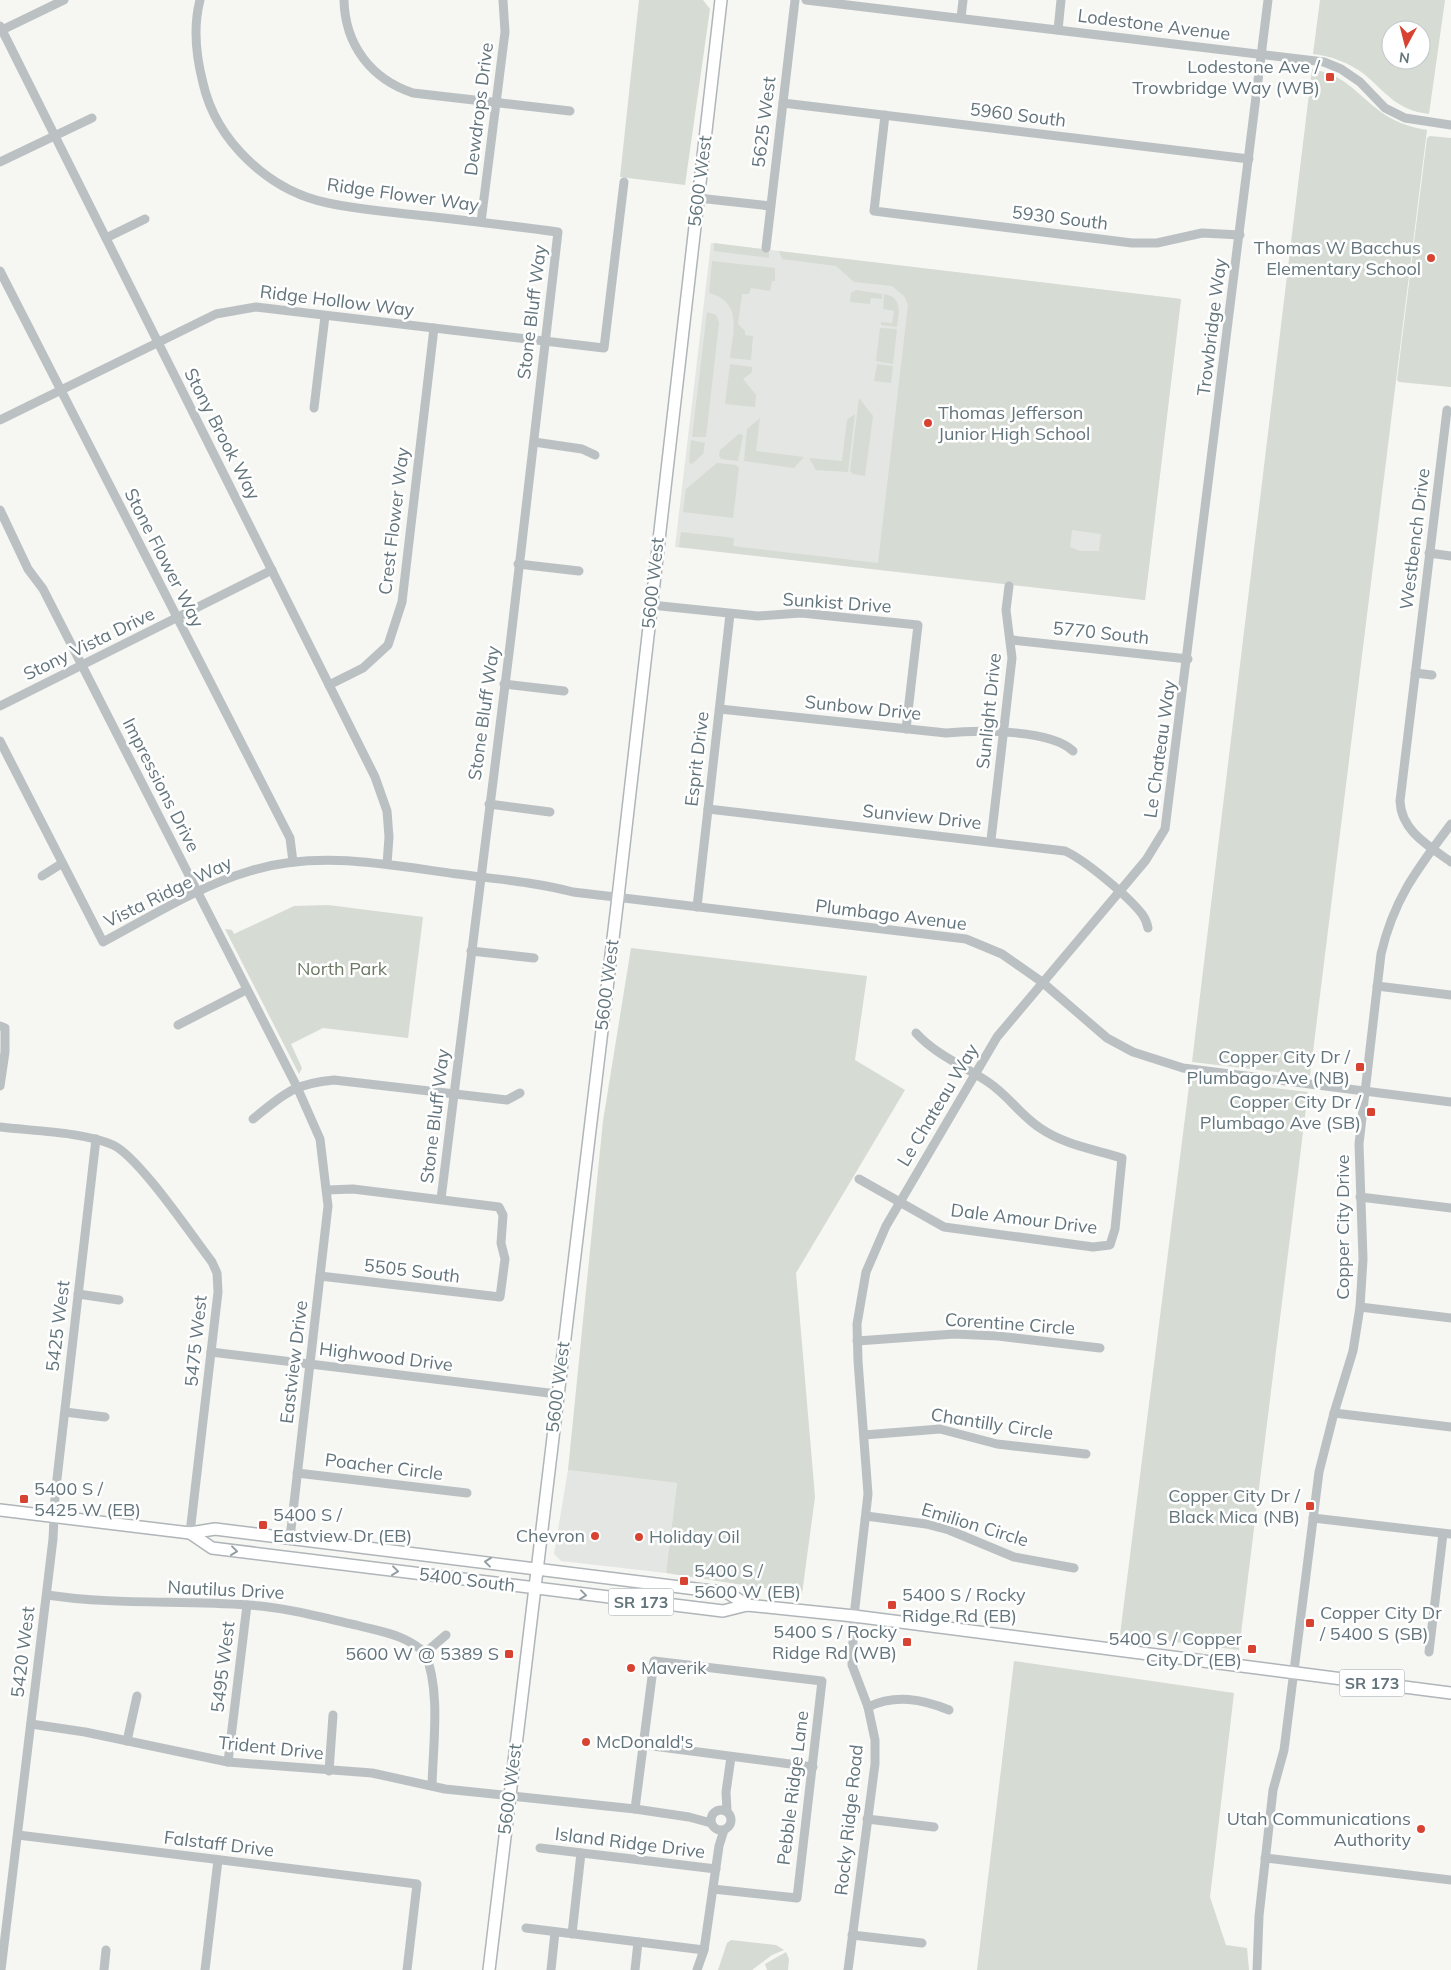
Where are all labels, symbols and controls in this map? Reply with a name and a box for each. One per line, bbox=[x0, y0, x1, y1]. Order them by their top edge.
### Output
street label: Lodestone Avenue bbox=[1076, 4, 1232, 45]
north arrow bbox=[1381, 20, 1431, 70]
street label: Dewdrops Drive bbox=[459, 41, 498, 177]
text: N bbox=[1398, 48, 1411, 67]
place label: Lodestone Ave / Trowbridge Way (WB) bbox=[1132, 55, 1321, 99]
marker: Lodestone Ave / Trowbridge Way (WB) bbox=[1324, 71, 1336, 83]
street label: 5625 West bbox=[746, 75, 781, 169]
street label: 5960 South bbox=[969, 97, 1067, 132]
street label: 5600 West bbox=[682, 134, 717, 228]
street label: Ridge Flower Way bbox=[326, 172, 481, 217]
street label: 5930 South bbox=[1011, 200, 1109, 235]
place label: Thomas W Bacchus Elementary School bbox=[1254, 236, 1421, 280]
street label: Stone Bluff Way bbox=[512, 243, 551, 381]
marker: Thomas W Bacchus Elementary School bbox=[1425, 252, 1437, 264]
street label: Trowbridge Way bbox=[1192, 256, 1231, 397]
street label: Ridge Hollow Way bbox=[259, 280, 416, 321]
street label: Stony Brook Way bbox=[179, 364, 266, 504]
place label: Thomas Jefferson Junior High School bbox=[938, 401, 1090, 445]
marker: Thomas Jefferson Junior High School bbox=[922, 417, 934, 429]
street label: Crest Flower Way bbox=[373, 445, 414, 596]
street label: Westbench Drive bbox=[1394, 467, 1435, 611]
street label: Stone Flower Way bbox=[119, 484, 210, 632]
street label: 5600 West bbox=[636, 536, 669, 630]
street label: Sunkist Drive bbox=[782, 587, 892, 618]
street label: Stony Vista Drive bbox=[19, 602, 158, 685]
street label: 5770 South bbox=[1052, 616, 1150, 649]
street label: Stone Bluff Way bbox=[463, 644, 504, 782]
street label: Sunlight Drive bbox=[971, 652, 1006, 770]
street label: Le Chateau Way bbox=[1138, 678, 1181, 819]
street label: Sunbow Drive bbox=[804, 690, 922, 725]
street label: Esprit Drive bbox=[679, 710, 714, 808]
street label: Impressions Drive bbox=[118, 714, 205, 856]
street label: Sunview Drive bbox=[861, 799, 983, 834]
street label: Vista Ridge Way bbox=[100, 850, 236, 932]
street label: Plumbago Avenue bbox=[814, 894, 968, 935]
street label: 5600 West bbox=[589, 938, 624, 1032]
park label: North Park bbox=[297, 957, 388, 980]
street label: Le Chateau Way bbox=[892, 1039, 983, 1170]
place label: Copper City Dr / Plumbago Ave (NB) bbox=[1187, 1045, 1351, 1089]
street label: Stone Bluff Way bbox=[415, 1047, 454, 1185]
marker: Copper City Dr / Plumbago Ave (NB) bbox=[1354, 1061, 1366, 1073]
place label: Copper City Dr / Plumbago Ave (SB) bbox=[1200, 1090, 1362, 1134]
marker: Copper City Dr / Plumbago Ave (SB) bbox=[1365, 1106, 1377, 1118]
street label: Copper City Drive bbox=[1331, 1154, 1354, 1300]
street label: Dale Amour Drive bbox=[949, 1198, 1099, 1239]
street label: 5505 South bbox=[363, 1253, 461, 1288]
street label: 5425 West bbox=[40, 1279, 75, 1373]
street label: 5475 West bbox=[179, 1294, 212, 1388]
street label: Eastview Drive bbox=[275, 1299, 312, 1425]
street label: Corentine Circle bbox=[944, 1307, 1076, 1340]
street label: Highwood Drive bbox=[318, 1337, 454, 1376]
street label: 5600 West bbox=[540, 1340, 575, 1434]
street label: Chantilly Circle bbox=[929, 1402, 1055, 1445]
street label: Poacher Circle bbox=[324, 1448, 444, 1485]
place label: 5400 S / 5425 W (EB) bbox=[34, 1477, 141, 1521]
place label: Copper City Dr / Black Mica (NB) bbox=[1168, 1484, 1301, 1528]
marker: 5400 S / 5425 W (EB) bbox=[18, 1493, 30, 1505]
street label: Emilion Circle bbox=[919, 1497, 1031, 1552]
marker: Copper City Dr / Black Mica (NB) bbox=[1304, 1500, 1316, 1512]
place label: 5400 S / Eastview Dr (EB) bbox=[273, 1503, 412, 1547]
marker: 5400 S / Eastview Dr (EB) bbox=[257, 1519, 269, 1531]
place label: Chevron bbox=[516, 1524, 585, 1547]
place label: Holiday Oil bbox=[649, 1525, 740, 1548]
marker: Chevron bbox=[589, 1530, 601, 1542]
marker: Holiday Oil bbox=[633, 1531, 645, 1543]
one-way arrow bbox=[230, 1545, 238, 1556]
one-way arrow bbox=[484, 1557, 492, 1568]
place label: 5400 S / 5600 W (EB) bbox=[694, 1559, 801, 1603]
street label: 5400 South bbox=[418, 1562, 516, 1597]
one-way arrow bbox=[392, 1565, 400, 1576]
street label: Nautilus Drive bbox=[167, 1575, 285, 1604]
marker: 5400 S / 5600 W (EB) bbox=[678, 1575, 690, 1587]
place label: 5400 S / Rocky Ridge Rd (EB) bbox=[902, 1583, 1026, 1627]
road number: SR 173 bbox=[608, 1588, 674, 1615]
one-way arrow bbox=[579, 1589, 587, 1600]
marker: 5400 S / Rocky Ridge Rd (EB) bbox=[886, 1599, 898, 1611]
place label: Copper City Dr / 5400 S (SB) bbox=[1319, 1601, 1442, 1645]
street label: 5420 West bbox=[5, 1605, 40, 1699]
marker: Copper City Dr / 5400 S (SB) bbox=[1304, 1617, 1316, 1629]
street label: 5495 West bbox=[205, 1620, 240, 1714]
place label: 5400 S / Rocky Ridge Rd (WB) bbox=[772, 1620, 897, 1664]
place label: 5400 S / Copper City Dr (EB) bbox=[1108, 1627, 1242, 1671]
marker: 5400 S / Rocky Ridge Rd (WB) bbox=[901, 1636, 913, 1648]
place label: 5600 W @ 5389 S bbox=[345, 1642, 499, 1665]
marker: 5400 S / Copper City Dr (EB) bbox=[1246, 1643, 1258, 1655]
marker: 5600 W @ 5389 S bbox=[503, 1648, 515, 1660]
place label: Maverik bbox=[641, 1656, 707, 1679]
marker: Maverik bbox=[625, 1662, 637, 1674]
road number: SR 173 bbox=[1340, 1670, 1404, 1696]
street label: Pebble Ridge Lane bbox=[772, 1709, 813, 1866]
place label: McDonald's bbox=[596, 1730, 693, 1753]
street label: Trident Drive bbox=[217, 1731, 325, 1764]
marker: McDonald's bbox=[580, 1736, 592, 1748]
street label: 5600 West bbox=[492, 1742, 527, 1836]
street label: Rocky Ridge Road bbox=[829, 1743, 868, 1897]
place label: Utah Communications Authority bbox=[1227, 1807, 1411, 1851]
street label: Island Ridge Drive bbox=[554, 1822, 706, 1863]
marker: Utah Communications Authority bbox=[1415, 1823, 1427, 1835]
street label: Falstaff Drive bbox=[163, 1825, 275, 1862]

